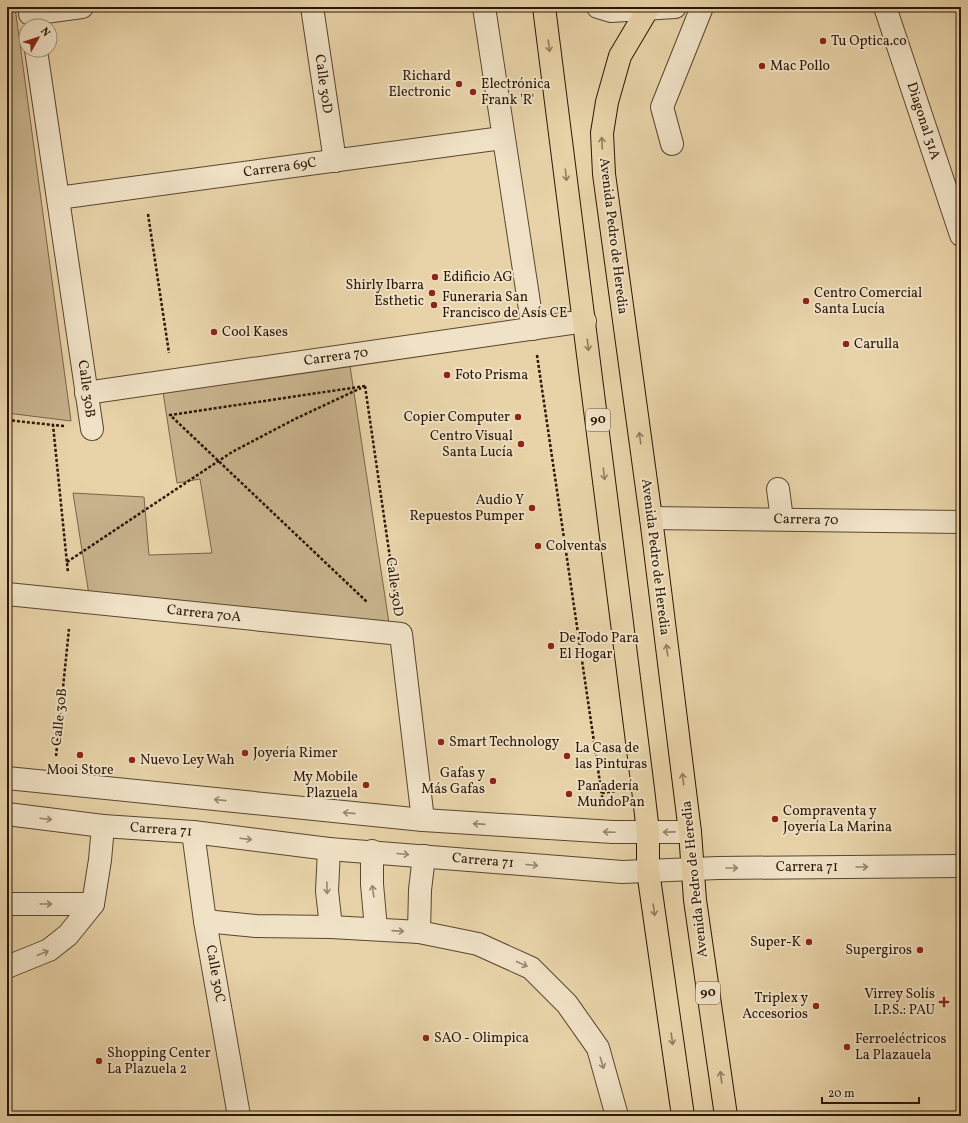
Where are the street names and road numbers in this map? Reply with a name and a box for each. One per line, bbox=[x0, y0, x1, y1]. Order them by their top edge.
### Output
street label: Calle 30D bbox=[309, 53, 337, 115]
street label: Diagonal 31A bbox=[901, 80, 945, 162]
street label: Carrera 69C bbox=[242, 153, 318, 183]
street label: Avenida Pedro de Heredia bbox=[594, 157, 632, 315]
street label: Carrera 70 bbox=[303, 343, 369, 371]
street label: Calle 30B bbox=[73, 359, 99, 419]
road number: 90 bbox=[586, 409, 610, 431]
street label: Avenida Pedro de Heredia bbox=[636, 478, 674, 636]
street label: Carrera 70 bbox=[773, 510, 839, 530]
street label: Calle 30D bbox=[380, 556, 408, 618]
street label: Carrera 70A bbox=[166, 601, 242, 627]
street label: Calle 30B bbox=[48, 687, 72, 747]
street label: Avenida Pedro de Heredia bbox=[677, 800, 713, 958]
street label: Carrera 71 bbox=[129, 818, 193, 842]
street label: Carrera 71 bbox=[451, 849, 515, 873]
street label: Carrera 71 bbox=[776, 858, 838, 877]
street label: Calle 30C bbox=[201, 944, 229, 1004]
road number: 90 bbox=[696, 982, 720, 1004]

